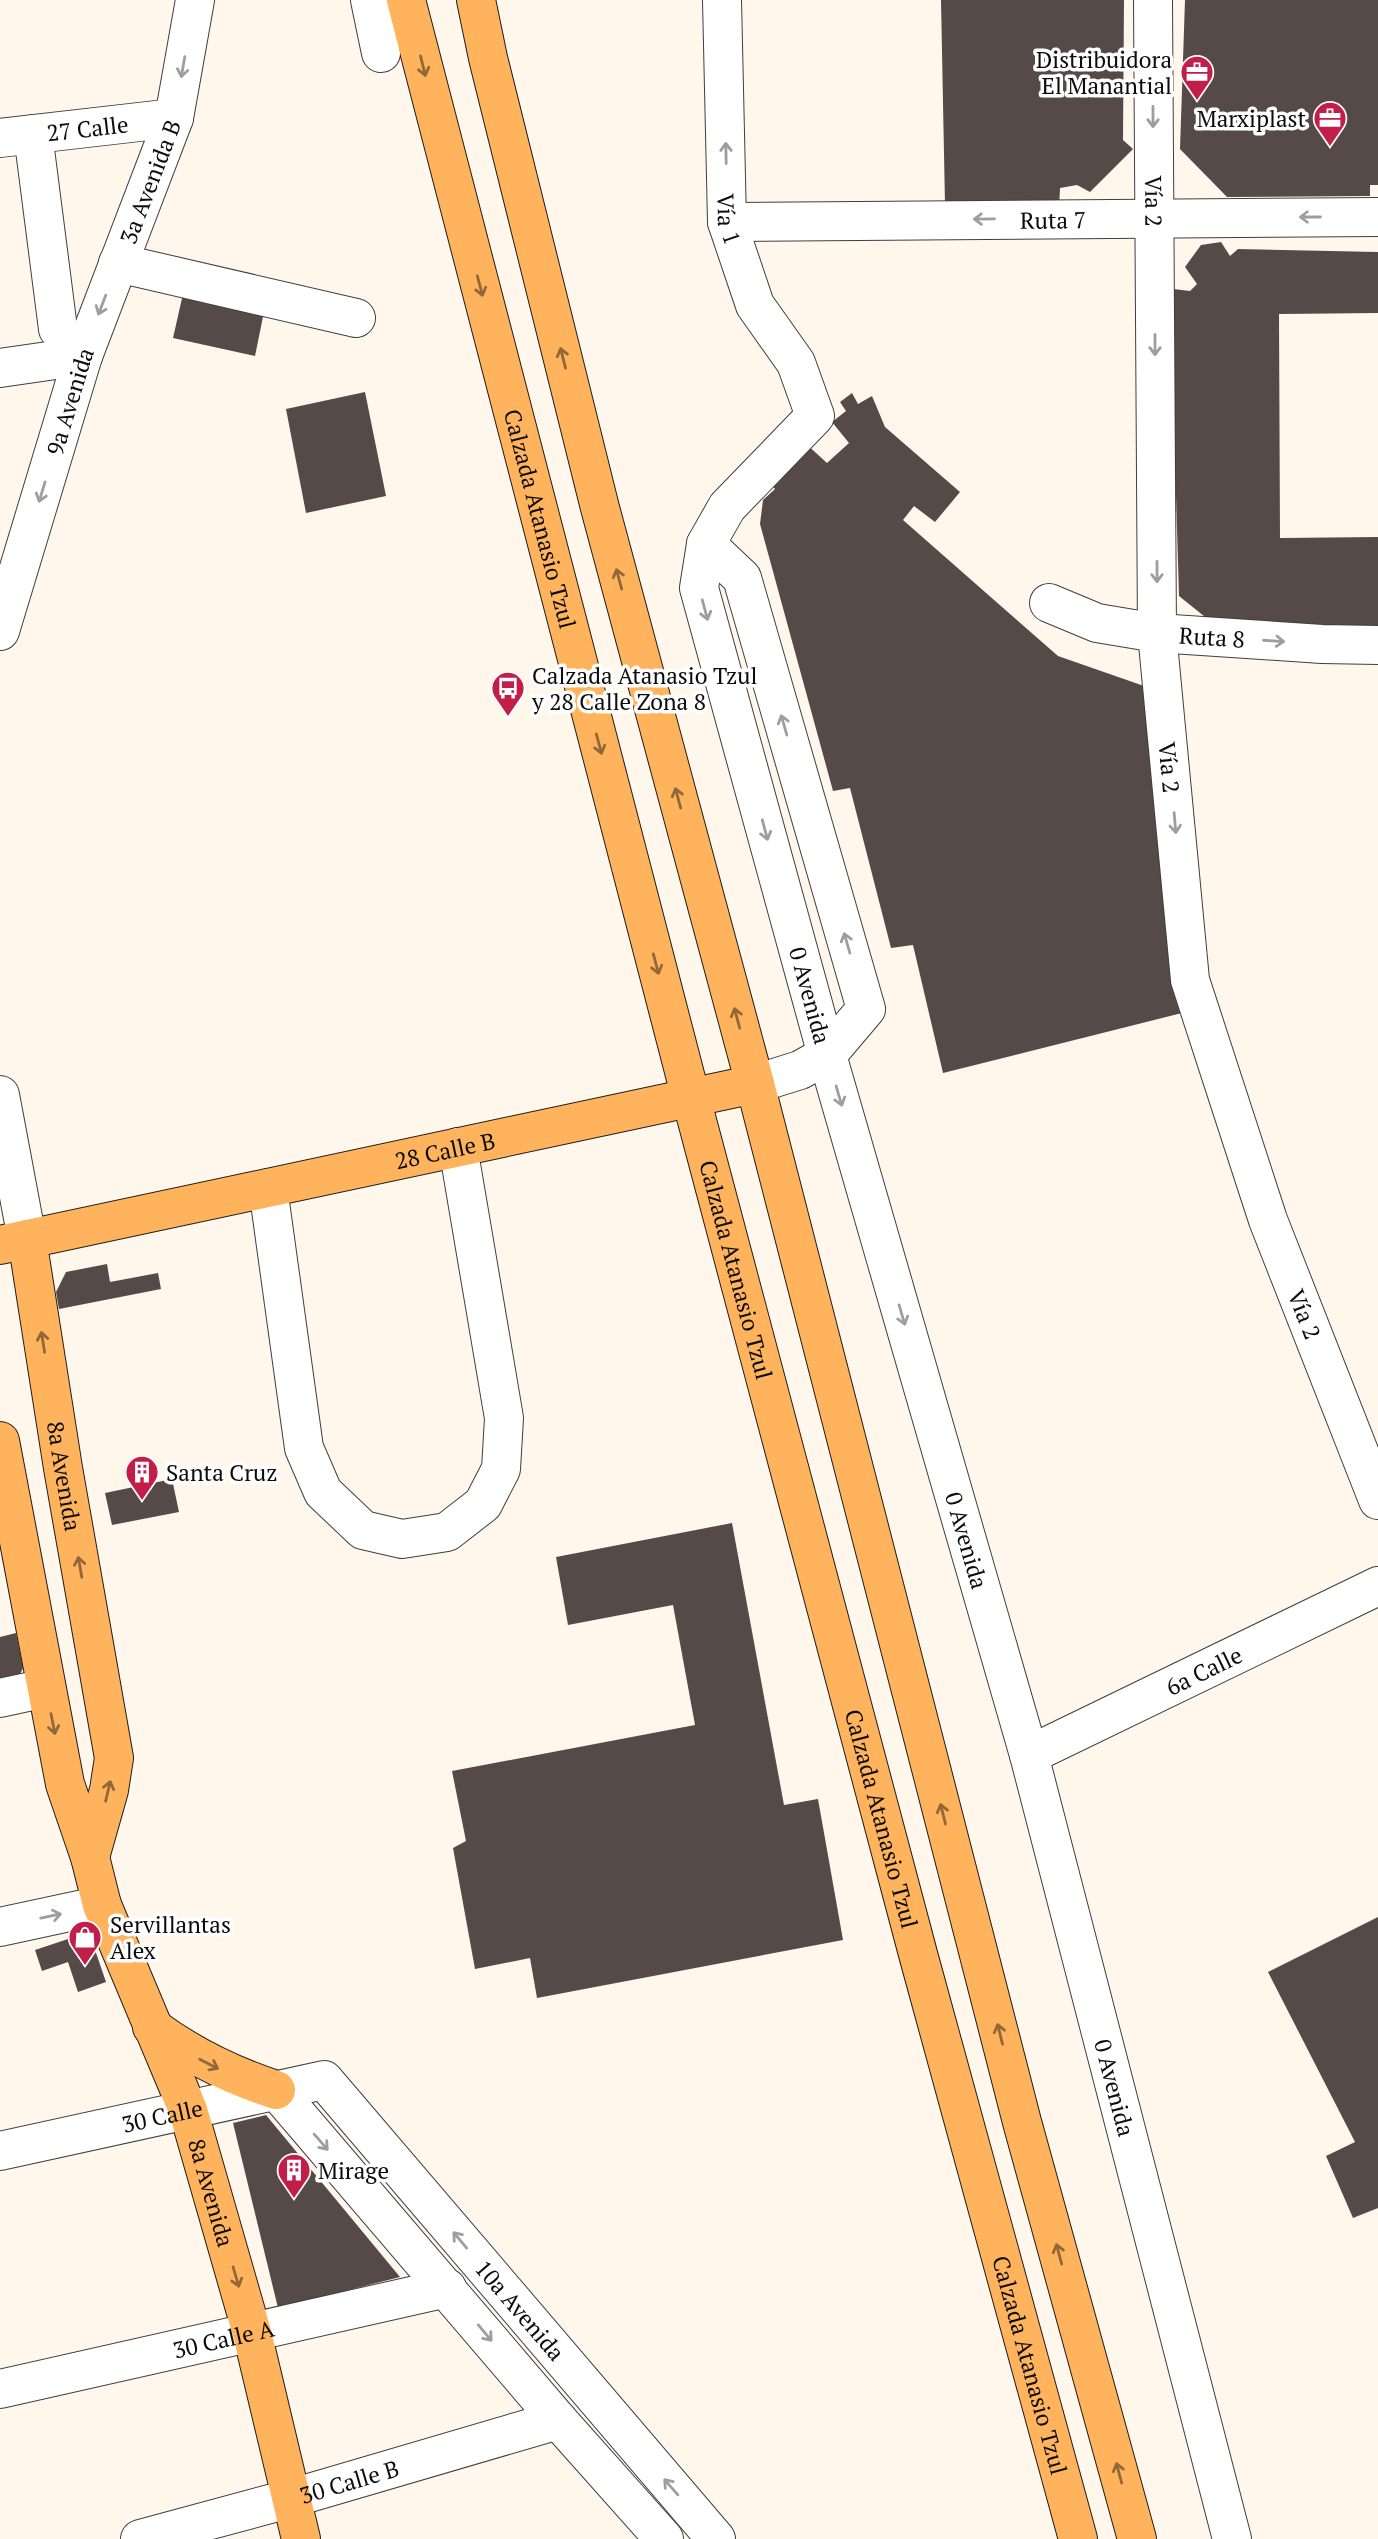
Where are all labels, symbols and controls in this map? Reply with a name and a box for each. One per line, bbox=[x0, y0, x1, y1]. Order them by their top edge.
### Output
place label: Distribuidora El Manantial bbox=[1036, 44, 1172, 101]
office icon: Distribuidora El Manantial bbox=[1178, 53, 1216, 102]
one-way arrow bbox=[417, 54, 430, 77]
one-way arrow bbox=[176, 55, 190, 78]
office icon: Marxiplast bbox=[1311, 99, 1349, 148]
place label: Marxiplast bbox=[1197, 103, 1306, 134]
one-way arrow bbox=[1147, 105, 1160, 128]
street label: 27 Calle bbox=[45, 108, 130, 148]
street label: 3a Avenida B bbox=[112, 115, 188, 248]
one-way arrow bbox=[719, 142, 732, 165]
street label: Vía 2 bbox=[1139, 175, 1170, 227]
street label: Vía 1 bbox=[711, 193, 749, 248]
street label: Ruta 7 bbox=[1020, 204, 1086, 235]
one-way arrow bbox=[1299, 210, 1322, 224]
one-way arrow bbox=[973, 212, 996, 226]
one-way arrow bbox=[474, 275, 487, 297]
one-way arrow bbox=[95, 294, 108, 315]
one-way arrow bbox=[1148, 333, 1162, 356]
street label: 9a Avenida bbox=[38, 342, 101, 459]
one-way arrow bbox=[556, 347, 569, 370]
street label: Calzada Atanasio Tzul bbox=[497, 406, 584, 632]
one-way arrow bbox=[35, 480, 47, 502]
one-way arrow bbox=[1150, 560, 1164, 583]
one-way arrow bbox=[612, 568, 625, 590]
one-way arrow bbox=[699, 599, 712, 621]
street label: Ruta 8 bbox=[1178, 619, 1246, 654]
one-way arrow bbox=[1262, 635, 1285, 648]
place label: Calzada Atanasio Tzul y 28 Calle Zona 8 bbox=[531, 660, 758, 717]
bus stop icon: Calzada Atanasio Tzul y 28 Calle Zona 8 bbox=[489, 669, 527, 718]
one-way arrow bbox=[777, 714, 790, 736]
one-way arrow bbox=[593, 733, 606, 755]
street label: Vía 2 bbox=[1152, 740, 1188, 794]
one-way arrow bbox=[671, 788, 684, 810]
one-way arrow bbox=[1169, 812, 1182, 834]
one-way arrow bbox=[760, 819, 773, 841]
one-way arrow bbox=[840, 933, 853, 955]
street label: 0 Avenida bbox=[783, 943, 839, 1048]
one-way arrow bbox=[650, 952, 663, 975]
one-way arrow bbox=[730, 1007, 743, 1030]
one-way arrow bbox=[834, 1085, 847, 1107]
street label: 28 Calle B bbox=[392, 1124, 498, 1176]
street label: Calzada Atanasio Tzul bbox=[693, 1157, 780, 1383]
street label: Vía 2 bbox=[1281, 1285, 1329, 1344]
one-way arrow bbox=[897, 1304, 910, 1326]
one-way arrow bbox=[36, 1332, 49, 1354]
street label: 8a Avenida bbox=[40, 1419, 89, 1534]
building icon: Santa Cruz bbox=[123, 1453, 161, 1502]
place label: Santa Cruz bbox=[166, 1457, 277, 1488]
street label: 0 Avenida bbox=[938, 1488, 996, 1593]
one-way arrow bbox=[73, 1556, 87, 1579]
street label: 6a Calle bbox=[1160, 1639, 1247, 1702]
street label: Calzada Atanasio Tzul bbox=[838, 1706, 926, 1932]
one-way arrow bbox=[47, 1712, 60, 1735]
one-way arrow bbox=[102, 1780, 115, 1803]
one-way arrow bbox=[936, 1803, 949, 1826]
one-way arrow bbox=[39, 1909, 62, 1922]
place label: Servillantas Alex bbox=[110, 1909, 231, 1966]
shop icon: Servillantas Alex bbox=[66, 1918, 104, 1967]
one-way arrow bbox=[993, 2023, 1006, 2046]
street label: 0 Avenida bbox=[1088, 2036, 1143, 2140]
one-way arrow bbox=[198, 2057, 219, 2071]
street label: 30 Calle bbox=[119, 2092, 206, 2139]
one-way arrow bbox=[313, 2132, 329, 2150]
street label: 8a Avenida bbox=[182, 2135, 242, 2251]
building icon: Mirage bbox=[275, 2151, 313, 2200]
place label: Mirage bbox=[318, 2155, 389, 2186]
one-way arrow bbox=[452, 2231, 468, 2249]
one-way arrow bbox=[1051, 2243, 1064, 2265]
street label: Calzada Atanasio Tzul bbox=[986, 2252, 1075, 2478]
street label: 10a Avenida bbox=[469, 2253, 572, 2367]
one-way arrow bbox=[230, 2265, 243, 2288]
street label: 30 Calle A bbox=[170, 2312, 277, 2365]
one-way arrow bbox=[477, 2324, 493, 2342]
street label: 30 Calle B bbox=[296, 2452, 402, 2510]
one-way arrow bbox=[1112, 2462, 1125, 2484]
one-way arrow bbox=[663, 2479, 679, 2497]

